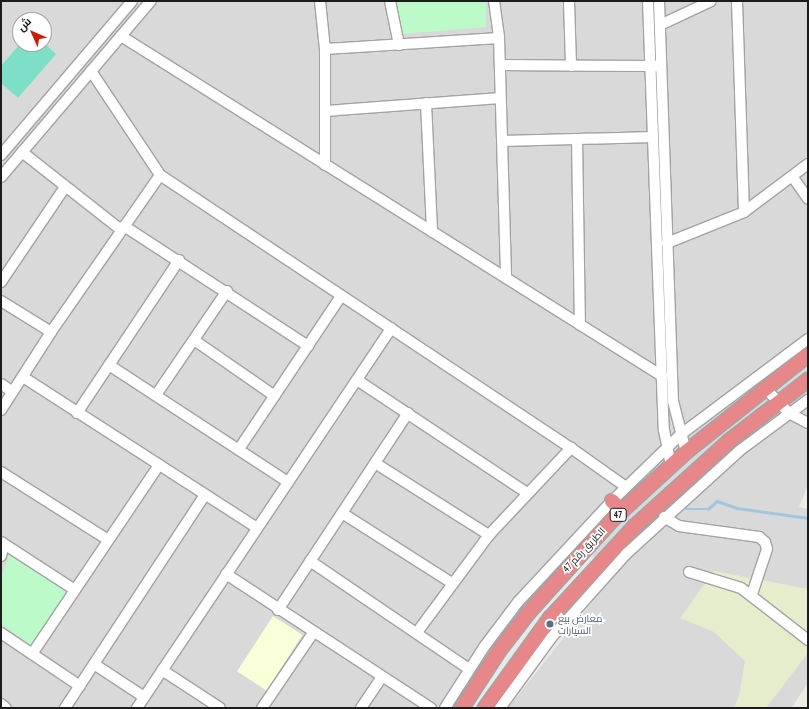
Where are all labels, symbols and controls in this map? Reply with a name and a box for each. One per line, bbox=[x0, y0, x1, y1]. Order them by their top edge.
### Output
north arrow bbox=[12, 12, 52, 52]
text: ش bbox=[14, 14, 34, 34]
road number: 47 bbox=[609, 508, 627, 522]
street label: الطريق رقم 47 bbox=[560, 525, 608, 575]
place label: معارض بيع السيارات bbox=[558, 612, 602, 636]
marker: معارض بيع السيارات bbox=[545, 619, 555, 629]

